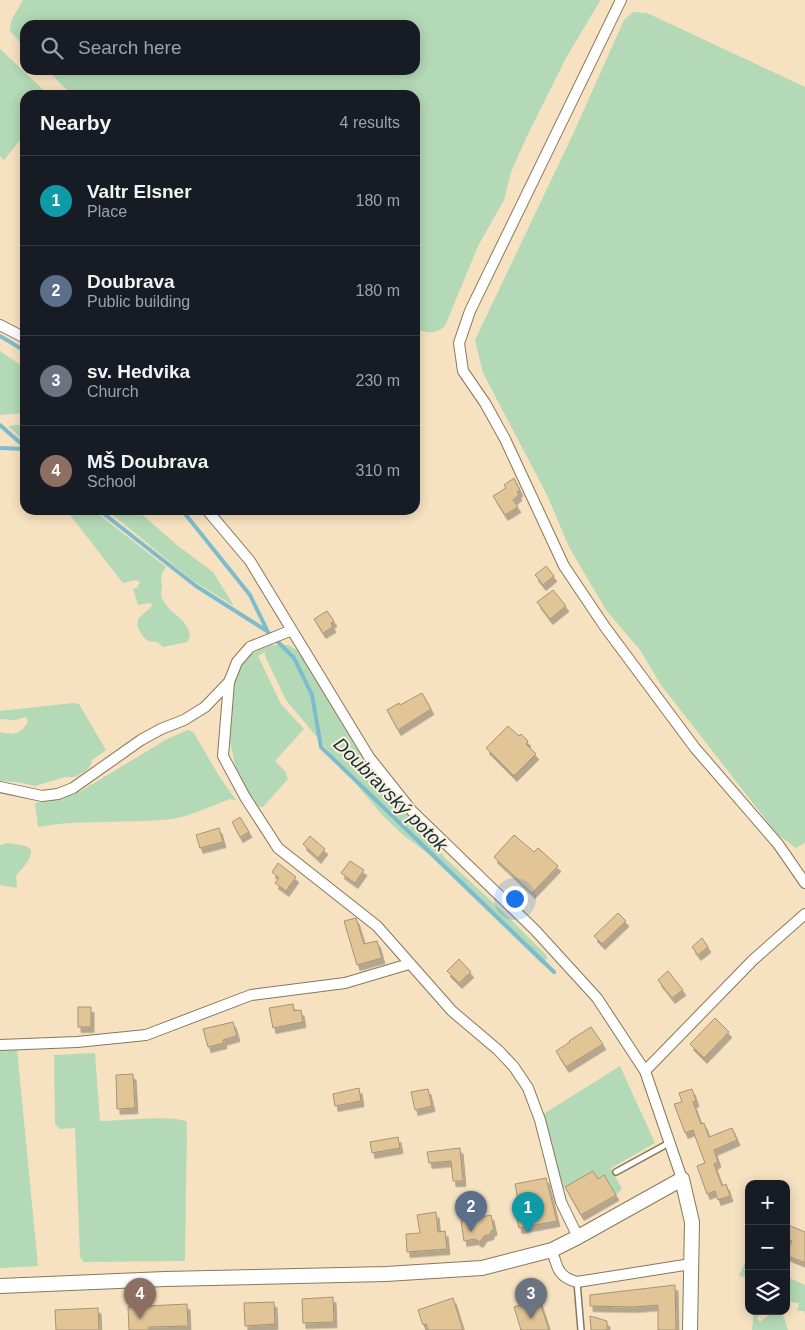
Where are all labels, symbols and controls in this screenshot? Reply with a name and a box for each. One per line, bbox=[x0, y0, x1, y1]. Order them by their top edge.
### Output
search box bbox=[20, 20, 420, 75]
icon: search bbox=[38, 34, 66, 62]
text: Search here bbox=[78, 37, 182, 58]
text: Nearby bbox=[40, 111, 111, 134]
text: 4 results bbox=[340, 114, 400, 131]
text: Valtr Elsner bbox=[87, 181, 192, 202]
text: 1 bbox=[52, 192, 60, 209]
text: 180 m bbox=[356, 192, 400, 209]
text: Place bbox=[87, 203, 127, 220]
text: Doubrava bbox=[87, 271, 175, 292]
text: 2 bbox=[52, 282, 60, 299]
text: 180 m bbox=[356, 282, 400, 299]
text: Public building bbox=[87, 293, 190, 310]
text: sv. Hedvika bbox=[87, 361, 190, 382]
text: 3 bbox=[52, 372, 60, 389]
text: 230 m bbox=[356, 372, 400, 389]
text: Church bbox=[87, 383, 139, 400]
text: MŠ Doubrava bbox=[87, 451, 208, 472]
text: 4 bbox=[52, 462, 60, 479]
text: 310 m bbox=[356, 462, 400, 479]
text: School bbox=[87, 473, 136, 490]
water label: Doubravský potok bbox=[329, 733, 453, 857]
your location bbox=[502, 886, 528, 912]
map controls bbox=[745, 1180, 790, 1315]
button: + bbox=[745, 1180, 790, 1225]
pin: 2 bbox=[455, 1191, 487, 1232]
pin: 1 bbox=[512, 1192, 544, 1233]
button: − bbox=[745, 1225, 790, 1270]
button: layers bbox=[745, 1270, 790, 1315]
pin: 4 bbox=[124, 1278, 156, 1319]
pin: 3 bbox=[515, 1278, 547, 1319]

